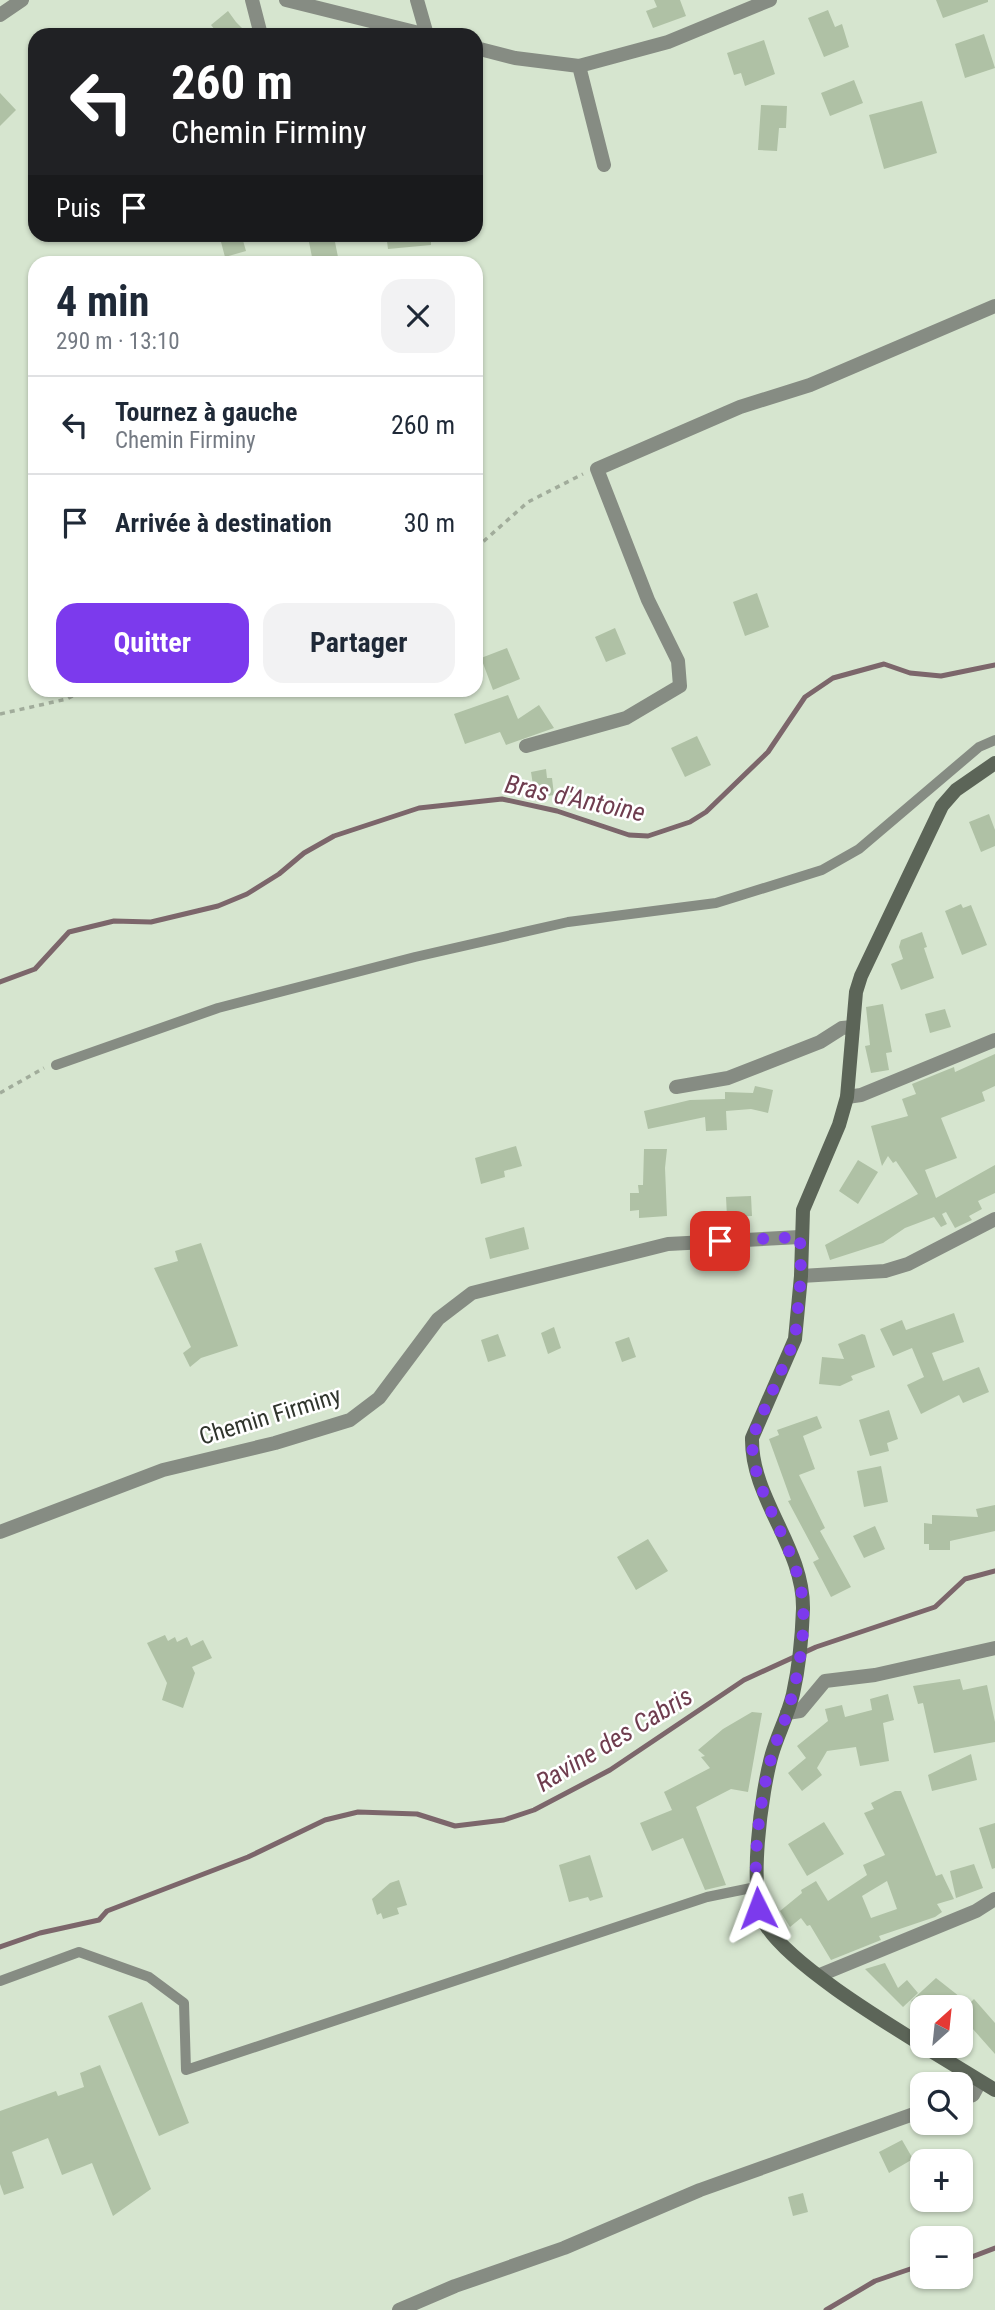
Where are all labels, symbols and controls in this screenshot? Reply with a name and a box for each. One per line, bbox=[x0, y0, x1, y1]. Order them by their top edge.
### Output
text: 260 m bbox=[171, 54, 293, 111]
icon: left bbox=[56, 56, 147, 147]
text: Chemin Firminy bbox=[171, 113, 367, 151]
icon: arrive bbox=[115, 189, 153, 227]
text: Puis bbox=[56, 193, 101, 223]
text: 4 min bbox=[56, 277, 149, 326]
button: close bbox=[381, 279, 455, 353]
text: 290 m · 13:10 bbox=[56, 328, 180, 355]
text: Tournez à gauche bbox=[115, 397, 297, 427]
icon: left bbox=[56, 406, 94, 444]
text: 260 m bbox=[391, 410, 455, 440]
text: Chemin Firminy bbox=[115, 427, 256, 454]
icon: arrive bbox=[56, 504, 94, 542]
text: Arrivée à destination bbox=[115, 508, 332, 538]
text: 30 m bbox=[404, 508, 455, 538]
button: Quitter bbox=[56, 603, 249, 683]
button: Partager bbox=[263, 603, 455, 683]
water label: Bras d'Antoine bbox=[502, 769, 648, 827]
pin bbox=[690, 1211, 750, 1271]
icon: arrive bbox=[701, 1222, 739, 1260]
street label: Chemin Firminy bbox=[196, 1381, 344, 1451]
water label: Ravine des Cabris bbox=[530, 1680, 698, 1798]
position arrow bbox=[721, 1871, 795, 1945]
north arrow bbox=[910, 1995, 973, 2058]
map controls bbox=[910, 1995, 973, 2289]
button: search bbox=[910, 2072, 973, 2135]
button: + bbox=[910, 2149, 973, 2212]
button: − bbox=[910, 2226, 973, 2289]

